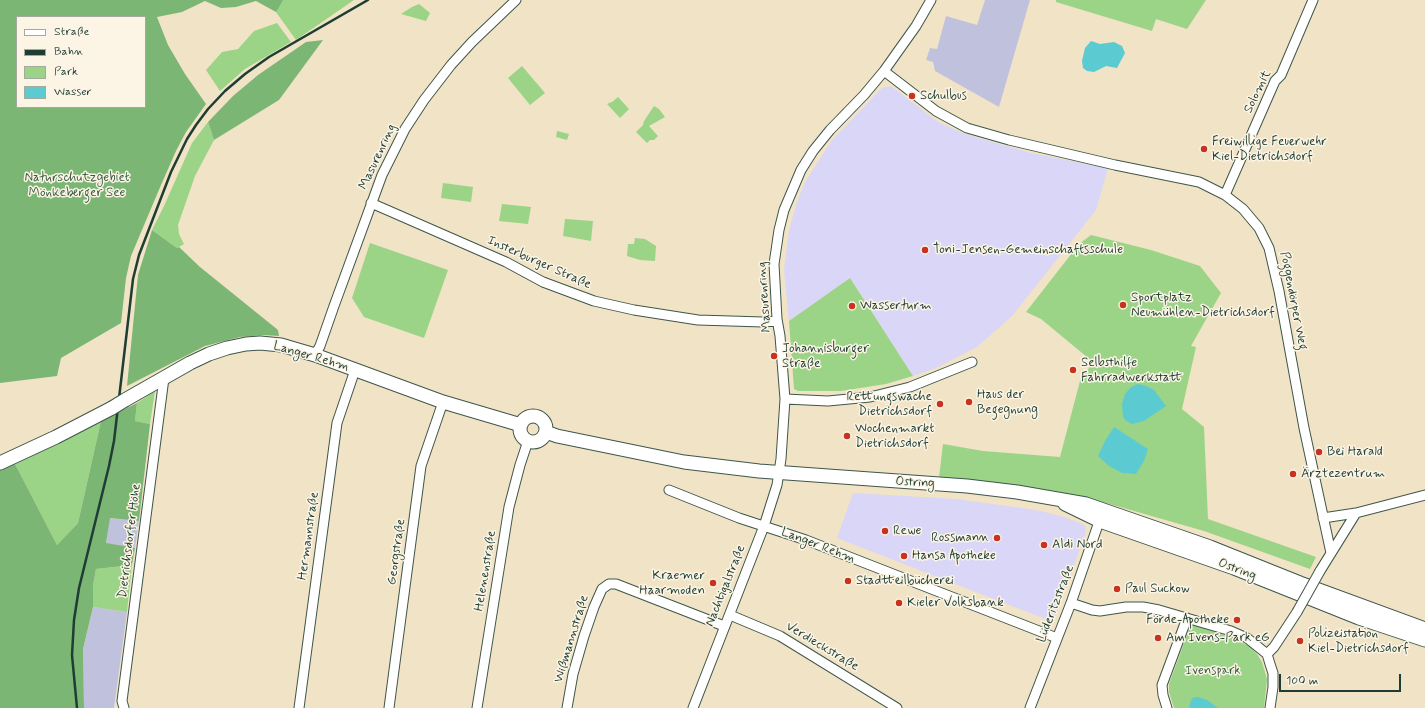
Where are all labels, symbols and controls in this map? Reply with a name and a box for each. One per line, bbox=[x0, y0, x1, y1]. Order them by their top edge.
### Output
legend bbox=[16, 16, 146, 108]
text: Straße bbox=[54, 24, 89, 40]
text: Bahn bbox=[54, 44, 83, 60]
text: Park bbox=[54, 64, 78, 80]
street label: Solomit bbox=[1241, 68, 1275, 116]
text: Wasser bbox=[54, 84, 92, 100]
place label: Schulbus bbox=[920, 88, 967, 104]
marker: Schulbus bbox=[907, 91, 917, 101]
street label: Masurenring bbox=[356, 122, 400, 192]
place label: Freiwillige Feuerwehr Kiel-Dietrichsdorf bbox=[1212, 134, 1327, 165]
marker: Freiwillige Feuerwehr Kiel-Dietrichsdorf bbox=[1199, 144, 1209, 154]
park label: Naturschutzgebiet Mönkeberger See bbox=[24, 170, 130, 201]
street label: Insterburger Straße bbox=[485, 233, 593, 293]
place label: Toni-Jensen-Gemeinschaftsschule bbox=[933, 242, 1123, 258]
marker: Toni-Jensen-Gemeinschaftsschule bbox=[920, 245, 930, 255]
street label: Poggendörper Weg bbox=[1276, 251, 1310, 351]
street label: Masurenring bbox=[755, 261, 775, 333]
place label: Sportplatz Neumühlen-Dietrichsdorf bbox=[1131, 290, 1275, 321]
place label: Wasserturm bbox=[860, 298, 932, 314]
marker: Sportplatz Neumühlen-Dietrichsdorf bbox=[1118, 300, 1128, 310]
marker: Wasserturm bbox=[847, 301, 857, 311]
street label: Langer Rehm bbox=[271, 339, 351, 375]
place label: Johannisburger Straße bbox=[782, 341, 869, 372]
marker: Johannisburger Straße bbox=[769, 351, 779, 361]
place label: Selbsthilfe Fahrradwerkstatt bbox=[1081, 355, 1182, 386]
marker: Selbsthilfe Fahrradwerkstatt bbox=[1068, 365, 1078, 375]
place label: Haus der Begegnung bbox=[977, 387, 1038, 418]
place label: Rettungswache Dietrichsdorf bbox=[846, 389, 932, 420]
marker: Haus der Begegnung bbox=[964, 397, 974, 407]
marker: Rettungswache Dietrichsdorf bbox=[935, 399, 945, 409]
place label: Wochenmarkt Dietrichsdorf bbox=[855, 421, 934, 452]
marker: Wochenmarkt Dietrichsdorf bbox=[842, 431, 852, 441]
place label: Bei Harald bbox=[1327, 444, 1383, 460]
marker: Bei Harald bbox=[1314, 447, 1324, 457]
place label: Ärztezentrum bbox=[1301, 466, 1385, 482]
marker: Ärztezentrum bbox=[1288, 469, 1298, 479]
street label: Ostring bbox=[895, 474, 935, 492]
street label: Dietrichsdorfer Höhe bbox=[115, 483, 145, 599]
street label: Hermannstraße bbox=[295, 491, 323, 581]
street label: Georgstraße bbox=[385, 518, 409, 586]
place label: Rewe bbox=[893, 523, 921, 539]
street label: Langer Rehm bbox=[779, 525, 857, 567]
marker: Rewe bbox=[880, 526, 890, 536]
street label: Helenenstraße bbox=[472, 529, 500, 613]
place label: Rossmann bbox=[931, 530, 989, 546]
marker: Rossmann bbox=[992, 533, 1002, 543]
place label: Aldi Nord bbox=[1052, 537, 1103, 553]
marker: Aldi Nord bbox=[1039, 540, 1049, 550]
street label: Nachtigalstraße bbox=[703, 543, 749, 629]
place label: Hansa Apotheke bbox=[912, 548, 996, 564]
marker: Hansa Apotheke bbox=[899, 551, 909, 561]
street label: Ostring bbox=[1216, 556, 1258, 584]
street label: Lüderitzstraße bbox=[1034, 563, 1078, 645]
place label: Kraemer Haarmoden bbox=[639, 568, 705, 599]
place label: Stadtteilbücherei bbox=[856, 573, 954, 589]
marker: Stadtteilbücherei bbox=[843, 576, 853, 586]
marker: Kraemer Haarmoden bbox=[708, 578, 718, 588]
place label: Paul Suckow bbox=[1125, 581, 1190, 597]
marker: Paul Suckow bbox=[1112, 584, 1122, 594]
street label: Wißmannstraße bbox=[551, 593, 593, 685]
place label: Kieler Volksbank bbox=[907, 595, 1004, 611]
marker: Kieler Volksbank bbox=[894, 598, 904, 608]
place label: Förde-Apotheke bbox=[1146, 612, 1229, 628]
marker: Förde-Apotheke bbox=[1232, 615, 1242, 625]
street label: Verdieckstraße bbox=[783, 619, 861, 675]
place label: Polizeistation Kiel-Dietrichsdorf bbox=[1308, 626, 1409, 657]
place label: Am Ivens-Park eG bbox=[1166, 630, 1270, 646]
marker: Am Ivens-Park eG bbox=[1153, 633, 1163, 643]
marker: Polizeistation Kiel-Dietrichsdorf bbox=[1295, 636, 1305, 646]
park label: Ivenspark bbox=[1185, 663, 1241, 679]
scale bar bbox=[1281, 666, 1403, 692]
text: 100 m bbox=[1286, 673, 1318, 689]

